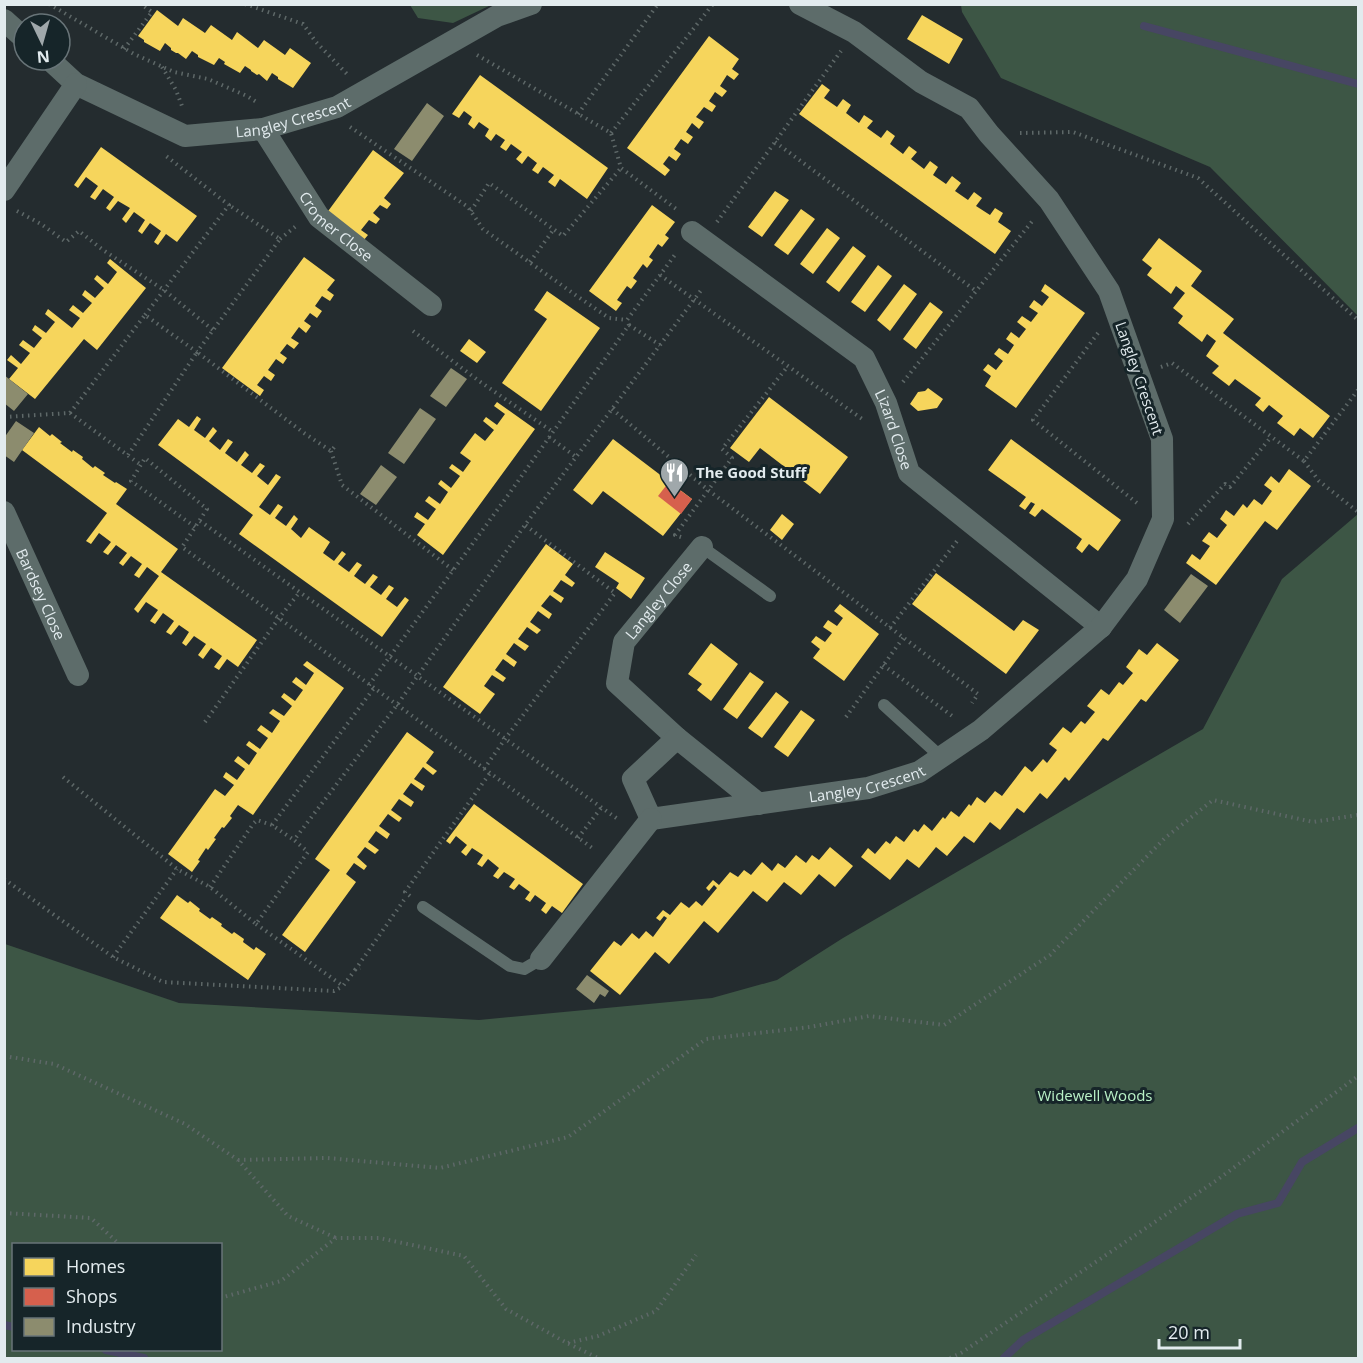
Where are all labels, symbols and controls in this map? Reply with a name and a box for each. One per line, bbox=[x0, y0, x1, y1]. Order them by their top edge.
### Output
north arrow bbox=[12, 12, 72, 72]
text: N bbox=[36, 45, 51, 68]
street label: Langley Crescent bbox=[234, 92, 354, 141]
street label: Cromer Close bbox=[295, 187, 377, 266]
street label: Langley Crescent bbox=[1111, 319, 1169, 437]
street label: Lizard Close bbox=[871, 386, 917, 472]
restaurant icon: The Good Stuff bbox=[659, 456, 691, 498]
place label: The Good Stuff bbox=[696, 462, 808, 482]
street label: Bardsey Close bbox=[12, 545, 71, 643]
street label: Langley Close bbox=[620, 557, 696, 643]
street label: Langley Crescent bbox=[807, 761, 929, 806]
park label: Widewell Woods bbox=[1038, 1085, 1152, 1105]
legend bbox=[12, 1243, 222, 1351]
text: Homes bbox=[66, 1254, 125, 1278]
text: Shops bbox=[66, 1284, 117, 1308]
scale bar bbox=[1159, 1312, 1240, 1350]
text: Industry bbox=[66, 1314, 136, 1338]
text: 20 m bbox=[1168, 1320, 1210, 1344]

